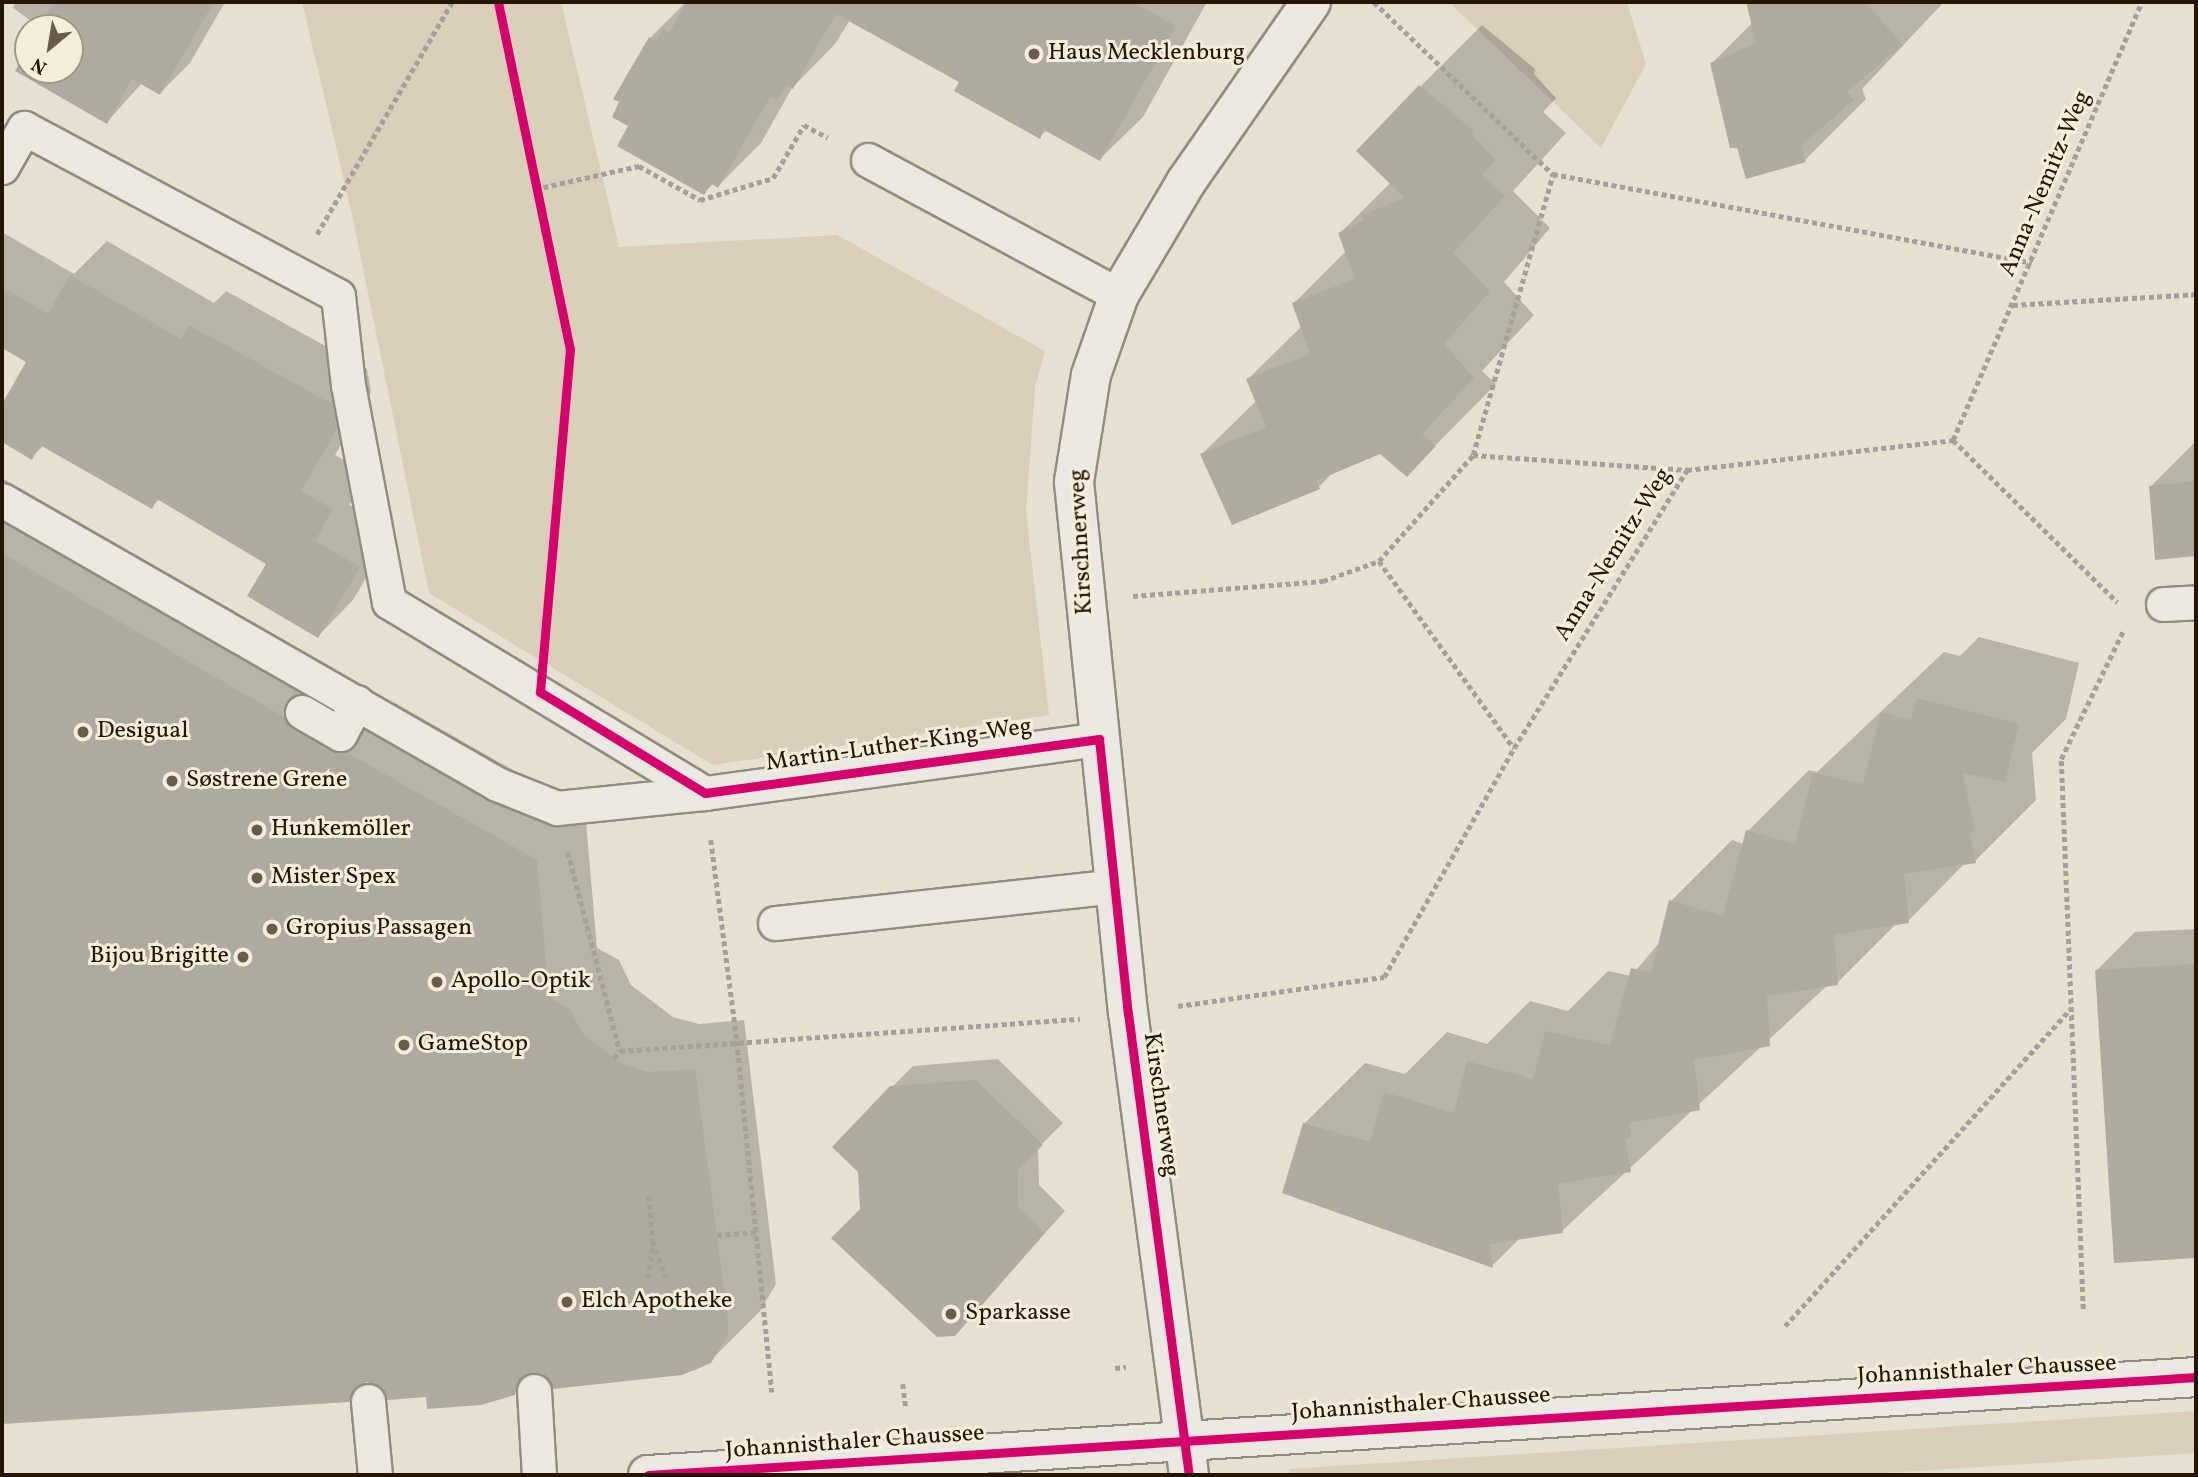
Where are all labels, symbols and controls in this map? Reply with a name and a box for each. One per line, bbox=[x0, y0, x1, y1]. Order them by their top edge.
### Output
north arrow bbox=[14, 14, 84, 84]
place label: Haus Mecklenburg bbox=[1048, 40, 1245, 68]
marker: Haus Mecklenburg bbox=[1026, 46, 1042, 62]
text: N bbox=[27, 51, 52, 80]
street label: Anna-Nemitz-Weg bbox=[1994, 87, 2098, 281]
street label: Anna-Nemitz-Weg bbox=[1549, 463, 1679, 647]
street label: Kirschnerweg bbox=[1064, 468, 1100, 616]
street label: Martin-Luther-King-Weg bbox=[764, 713, 1034, 779]
place label: Desigual bbox=[97, 718, 188, 746]
marker: Desigual bbox=[75, 724, 91, 740]
place label: Søstrene Grene bbox=[186, 767, 347, 795]
marker: Søstrene Grene bbox=[164, 773, 180, 789]
place label: Hunkemöller bbox=[271, 816, 411, 844]
marker: Hunkemöller bbox=[249, 822, 265, 838]
place label: Mister Spex bbox=[271, 864, 396, 892]
marker: Mister Spex bbox=[249, 870, 265, 886]
place label: Gropius Passagen bbox=[286, 915, 472, 943]
marker: Gropius Passagen bbox=[264, 921, 280, 937]
place label: Bijou Brigitte bbox=[90, 943, 229, 971]
marker: Bijou Brigitte bbox=[235, 949, 251, 965]
place label: Apollo-Optik bbox=[451, 968, 591, 996]
marker: Apollo-Optik bbox=[429, 974, 445, 990]
place label: GameStop bbox=[418, 1031, 528, 1059]
street label: Kirschnerweg bbox=[1136, 1031, 1184, 1179]
marker: GameStop bbox=[396, 1037, 412, 1053]
place label: Elch Apotheke bbox=[581, 1288, 732, 1316]
marker: Elch Apotheke bbox=[559, 1294, 575, 1310]
place label: Sparkasse bbox=[965, 1300, 1071, 1328]
marker: Sparkasse bbox=[943, 1306, 959, 1322]
street label: Johannisthaler Chaussee bbox=[1857, 1350, 2117, 1392]
street label: Johannisthaler Chaussee bbox=[1290, 1382, 1552, 1428]
street label: Johannisthaler Chaussee bbox=[724, 1420, 986, 1466]

